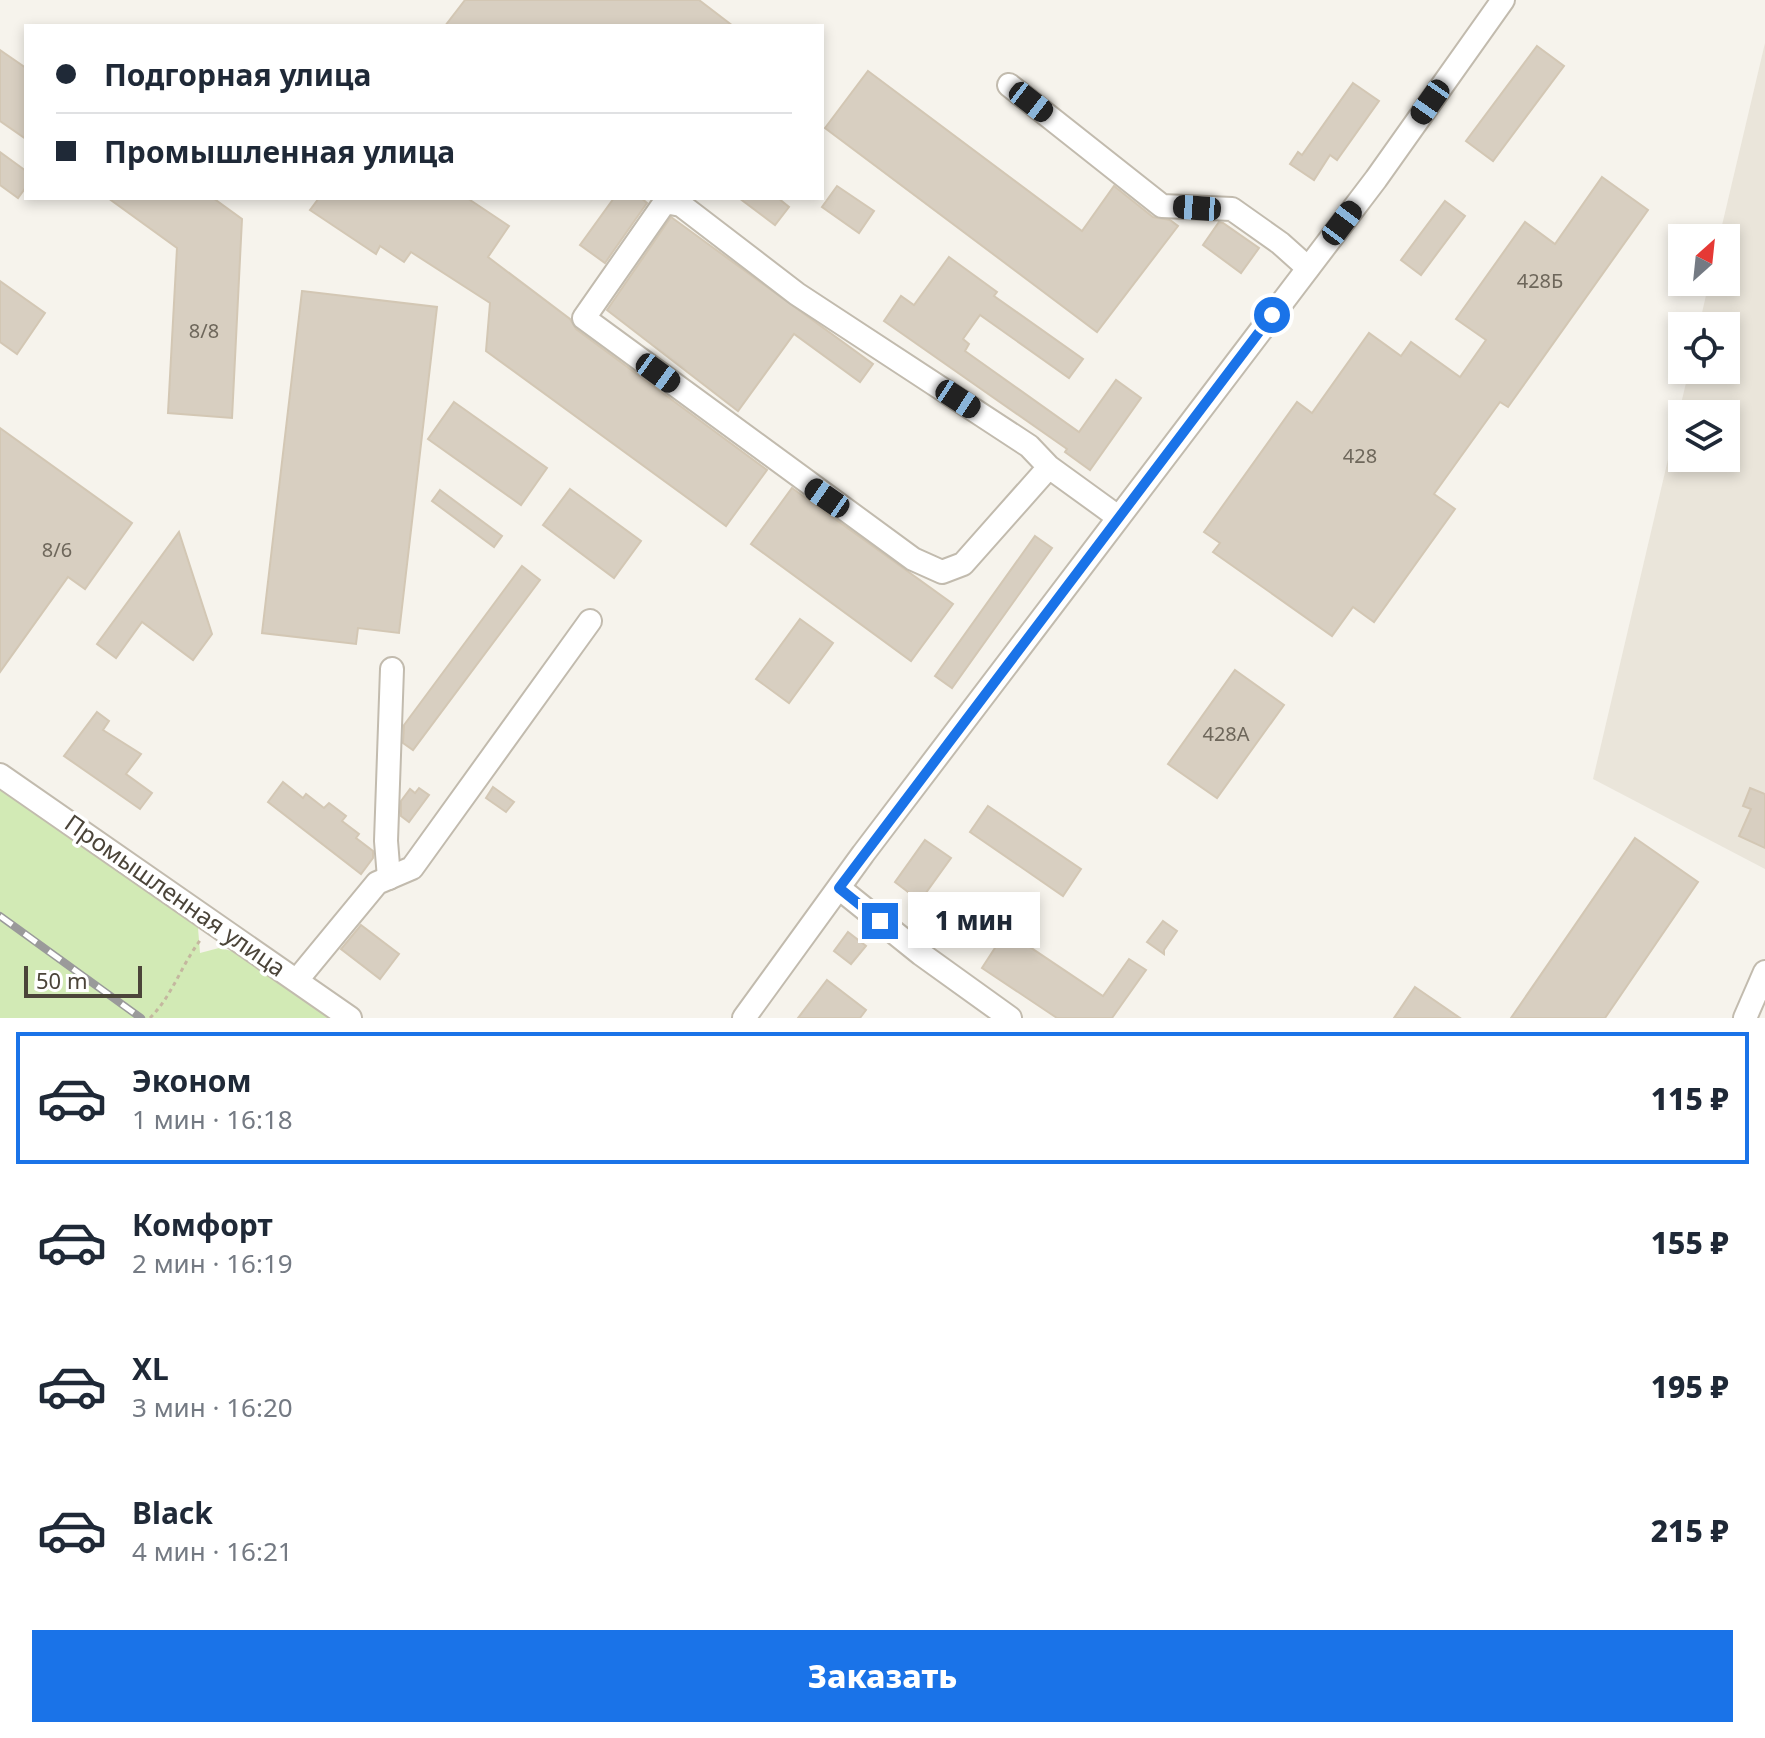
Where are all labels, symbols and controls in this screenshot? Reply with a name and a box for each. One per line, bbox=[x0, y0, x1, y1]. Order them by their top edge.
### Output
text: Подгорная улица bbox=[104, 54, 371, 95]
car bbox=[1406, 75, 1454, 129]
car bbox=[1005, 78, 1057, 126]
text: Промышленная улица bbox=[104, 131, 455, 172]
car bbox=[1172, 194, 1222, 222]
car bbox=[1318, 197, 1366, 249]
north arrow bbox=[1668, 224, 1740, 296]
map controls bbox=[1668, 224, 1740, 472]
house number: 428Б bbox=[1517, 267, 1563, 294]
route start bbox=[1254, 297, 1290, 333]
button: locate bbox=[1668, 312, 1740, 384]
house number: 8/8 bbox=[189, 317, 219, 344]
car bbox=[632, 349, 684, 397]
car bbox=[931, 376, 985, 422]
button: layers bbox=[1668, 400, 1740, 472]
house number: 428 bbox=[1343, 442, 1377, 469]
car bbox=[800, 474, 854, 522]
house number: 8/6 bbox=[42, 536, 72, 563]
house number: 428А bbox=[1202, 720, 1250, 747]
street label: Промышленная улица bbox=[59, 806, 293, 984]
callout: 1 мин bbox=[908, 893, 1040, 949]
text: 1 мин bbox=[935, 902, 1013, 938]
route end bbox=[862, 903, 898, 939]
scale bar bbox=[24, 962, 142, 998]
text: 50 m bbox=[36, 965, 87, 995]
text: Эконом bbox=[132, 1060, 252, 1101]
icon: car bbox=[36, 1062, 108, 1134]
text: 115 ₽ bbox=[1651, 1078, 1729, 1119]
text: 1 мин · 16:18 bbox=[132, 1101, 293, 1137]
text: Комфорт bbox=[132, 1204, 273, 1245]
icon: car bbox=[36, 1206, 108, 1278]
text: 155 ₽ bbox=[1651, 1222, 1729, 1263]
text: 2 мин · 16:19 bbox=[132, 1245, 293, 1281]
text: XL bbox=[132, 1348, 169, 1389]
icon: car bbox=[36, 1350, 108, 1422]
text: 195 ₽ bbox=[1651, 1366, 1729, 1407]
text: 3 мин · 16:20 bbox=[132, 1389, 293, 1425]
text: Black bbox=[132, 1492, 213, 1533]
icon: car bbox=[36, 1494, 108, 1566]
text: 215 ₽ bbox=[1651, 1510, 1729, 1551]
text: 4 мин · 16:21 bbox=[132, 1533, 293, 1569]
button: Заказать bbox=[32, 1630, 1733, 1722]

